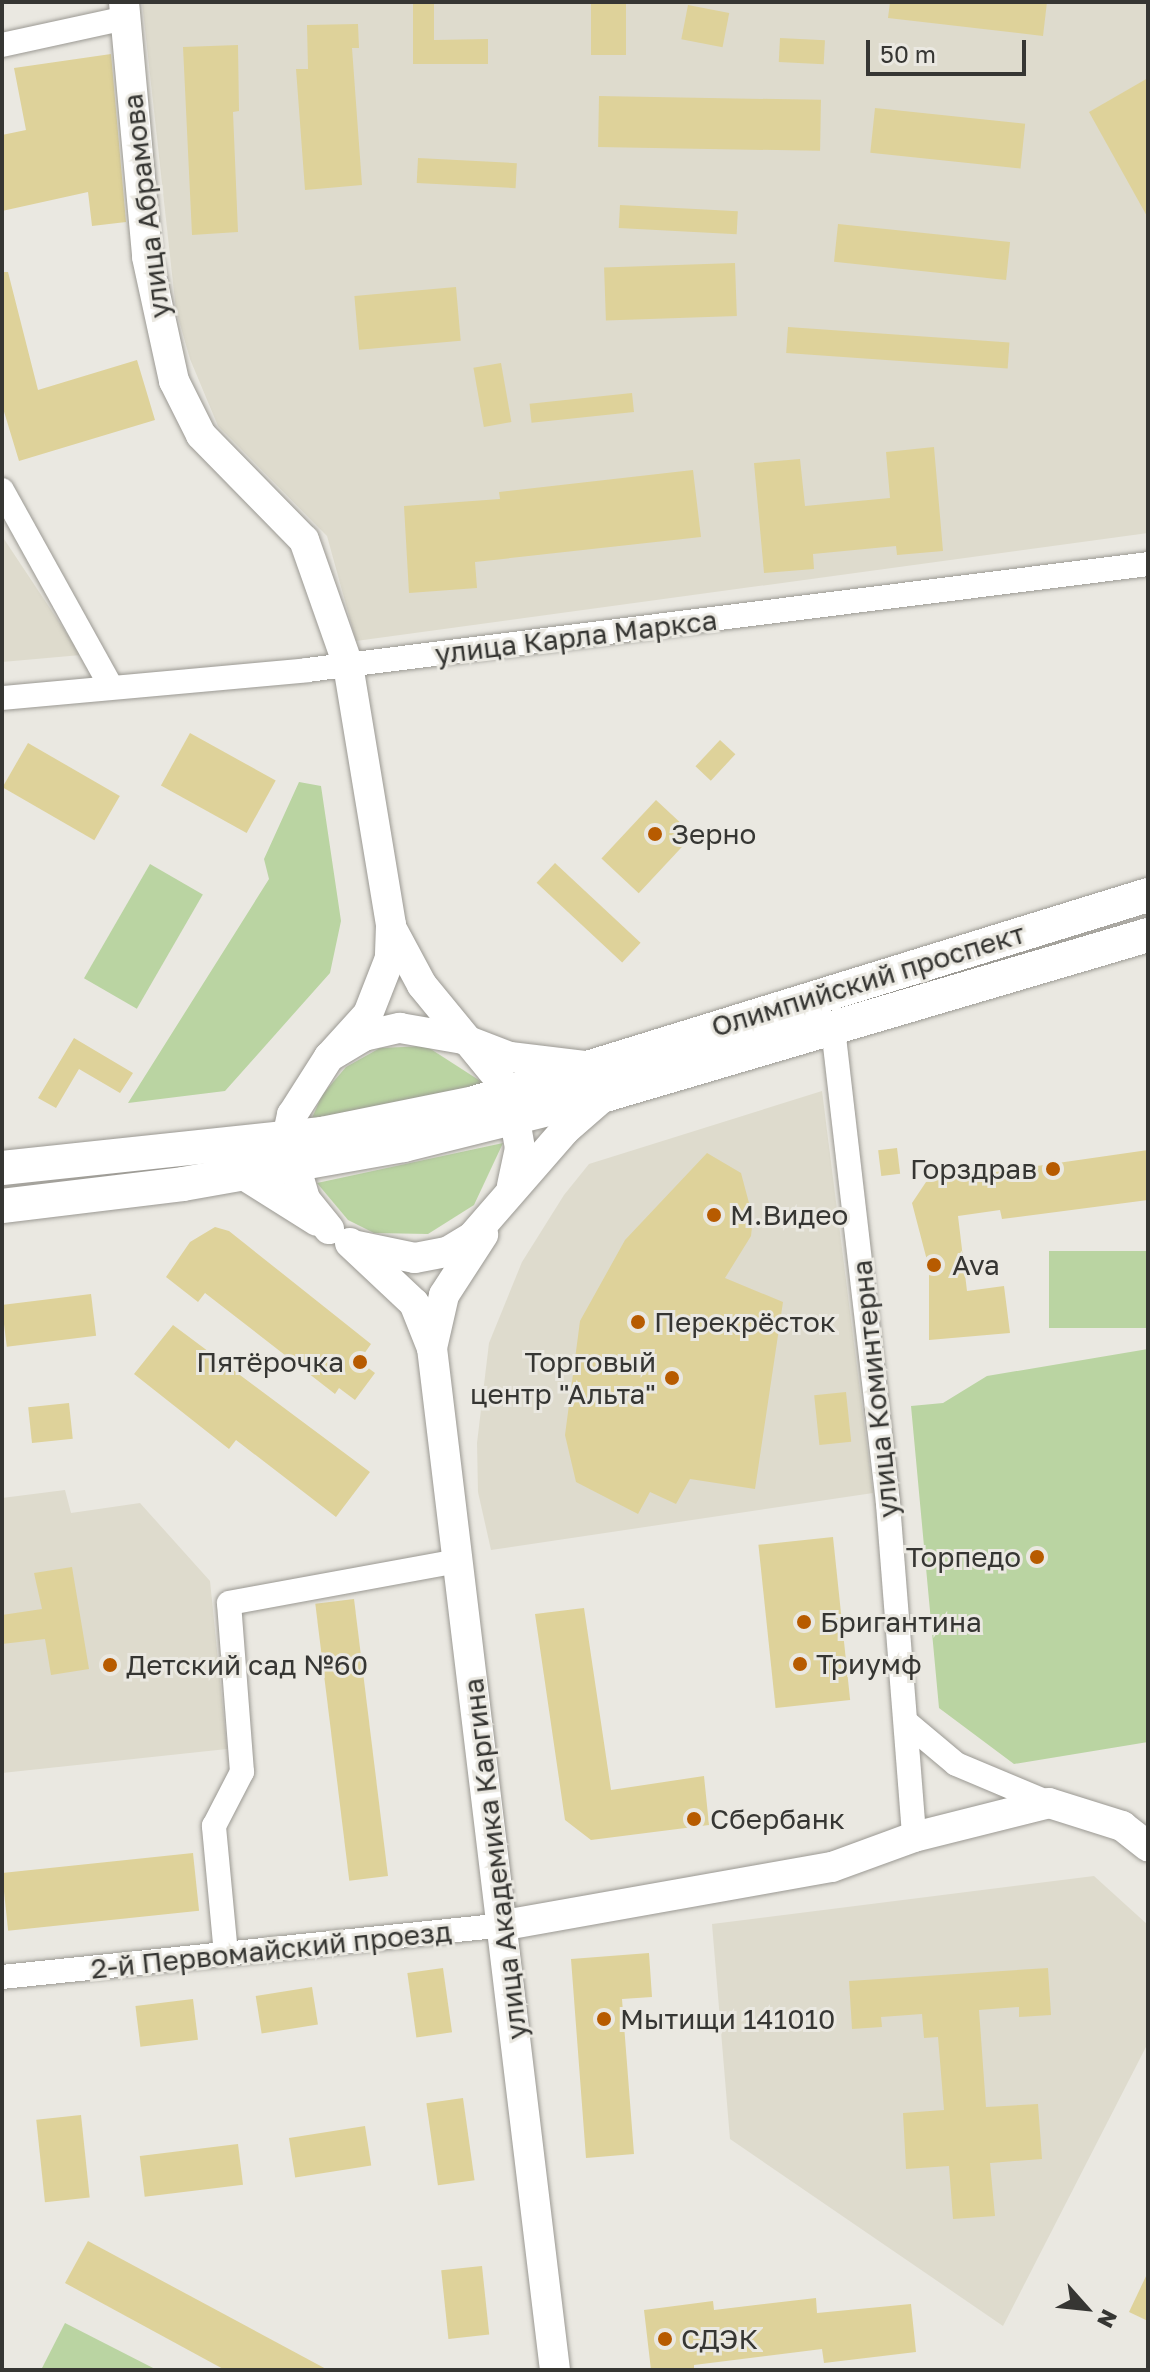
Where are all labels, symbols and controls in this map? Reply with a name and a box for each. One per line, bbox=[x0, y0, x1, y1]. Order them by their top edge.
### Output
scale bar bbox=[870, 24, 1030, 74]
text: 50 m bbox=[880, 39, 936, 68]
street label: улица Абрамова bbox=[116, 92, 176, 320]
street label: улица Карла Маркса bbox=[433, 603, 719, 671]
place label: Зерно bbox=[671, 817, 756, 851]
marker: Зерно bbox=[646, 825, 664, 843]
street label: Олимпийский проспект bbox=[707, 916, 1029, 1044]
place label: Горздрав bbox=[910, 1152, 1037, 1186]
marker: Горздрав bbox=[1044, 1160, 1062, 1178]
place label: М.Видео bbox=[730, 1198, 848, 1232]
marker: М.Видео bbox=[705, 1206, 723, 1224]
place label: Ava bbox=[952, 1248, 1000, 1282]
marker: Ava bbox=[923, 1254, 945, 1276]
street label: улица Коминтерна bbox=[845, 1258, 905, 1520]
place label: Перекрёсток bbox=[654, 1305, 836, 1339]
marker: Перекрёсток bbox=[629, 1313, 647, 1331]
place label: Пятёрочка bbox=[196, 1345, 344, 1379]
place label: Торговый центр "Альта" bbox=[470, 1345, 656, 1411]
marker: Пятёрочка bbox=[351, 1353, 369, 1371]
marker: Торговый центр "Альта" bbox=[663, 1369, 681, 1387]
place label: Торпедо bbox=[906, 1540, 1021, 1574]
marker: Торпедо bbox=[1028, 1548, 1046, 1566]
place label: Бригантина bbox=[820, 1605, 982, 1639]
marker: Бригантина bbox=[795, 1613, 813, 1631]
place label: Триумф bbox=[816, 1647, 922, 1681]
place label: Детский сад №60 bbox=[126, 1648, 368, 1682]
marker: Триумф bbox=[791, 1655, 809, 1673]
marker: Детский сад №60 bbox=[101, 1656, 119, 1674]
street label: улица Академика Каргина bbox=[456, 1676, 534, 2042]
place label: Сбербанк bbox=[710, 1802, 845, 1836]
marker: Сбербанк bbox=[685, 1810, 703, 1828]
street label: 2-й Первомайский проезд bbox=[89, 1914, 453, 1986]
place label: Мытищи 141010 bbox=[620, 2002, 835, 2036]
marker: Мытищи 141010 bbox=[595, 2010, 613, 2028]
north arrow bbox=[1046, 2268, 1126, 2348]
text: N bbox=[1092, 2306, 1124, 2333]
place label: СДЭК bbox=[681, 2322, 758, 2356]
marker: СДЭК bbox=[656, 2330, 674, 2348]

